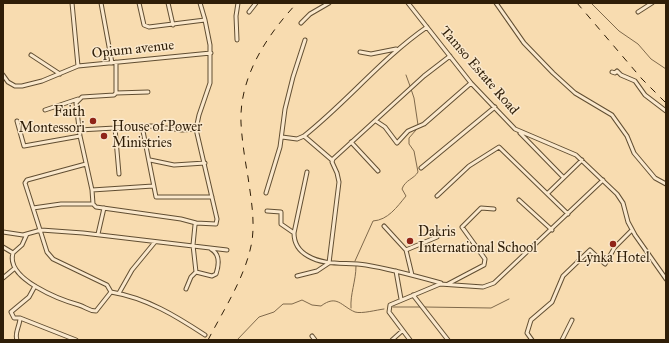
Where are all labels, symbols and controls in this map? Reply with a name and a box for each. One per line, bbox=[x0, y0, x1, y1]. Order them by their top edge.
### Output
street label: Tamso Estate Road bbox=[436, 23, 522, 119]
street label: Opium avenue bbox=[91, 37, 175, 63]
place label: Faith Montessori bbox=[19, 105, 85, 138]
marker: Faith Montessori bbox=[88, 116, 98, 126]
place label: House of Power Ministries bbox=[112, 120, 202, 152]
marker: House of Power Ministries bbox=[99, 131, 109, 141]
place label: Dakris International School bbox=[418, 225, 537, 258]
marker: Dakris International School bbox=[405, 236, 415, 246]
marker: Lynka Hotel bbox=[608, 239, 618, 249]
place label: Lynka Hotel bbox=[576, 251, 650, 267]

